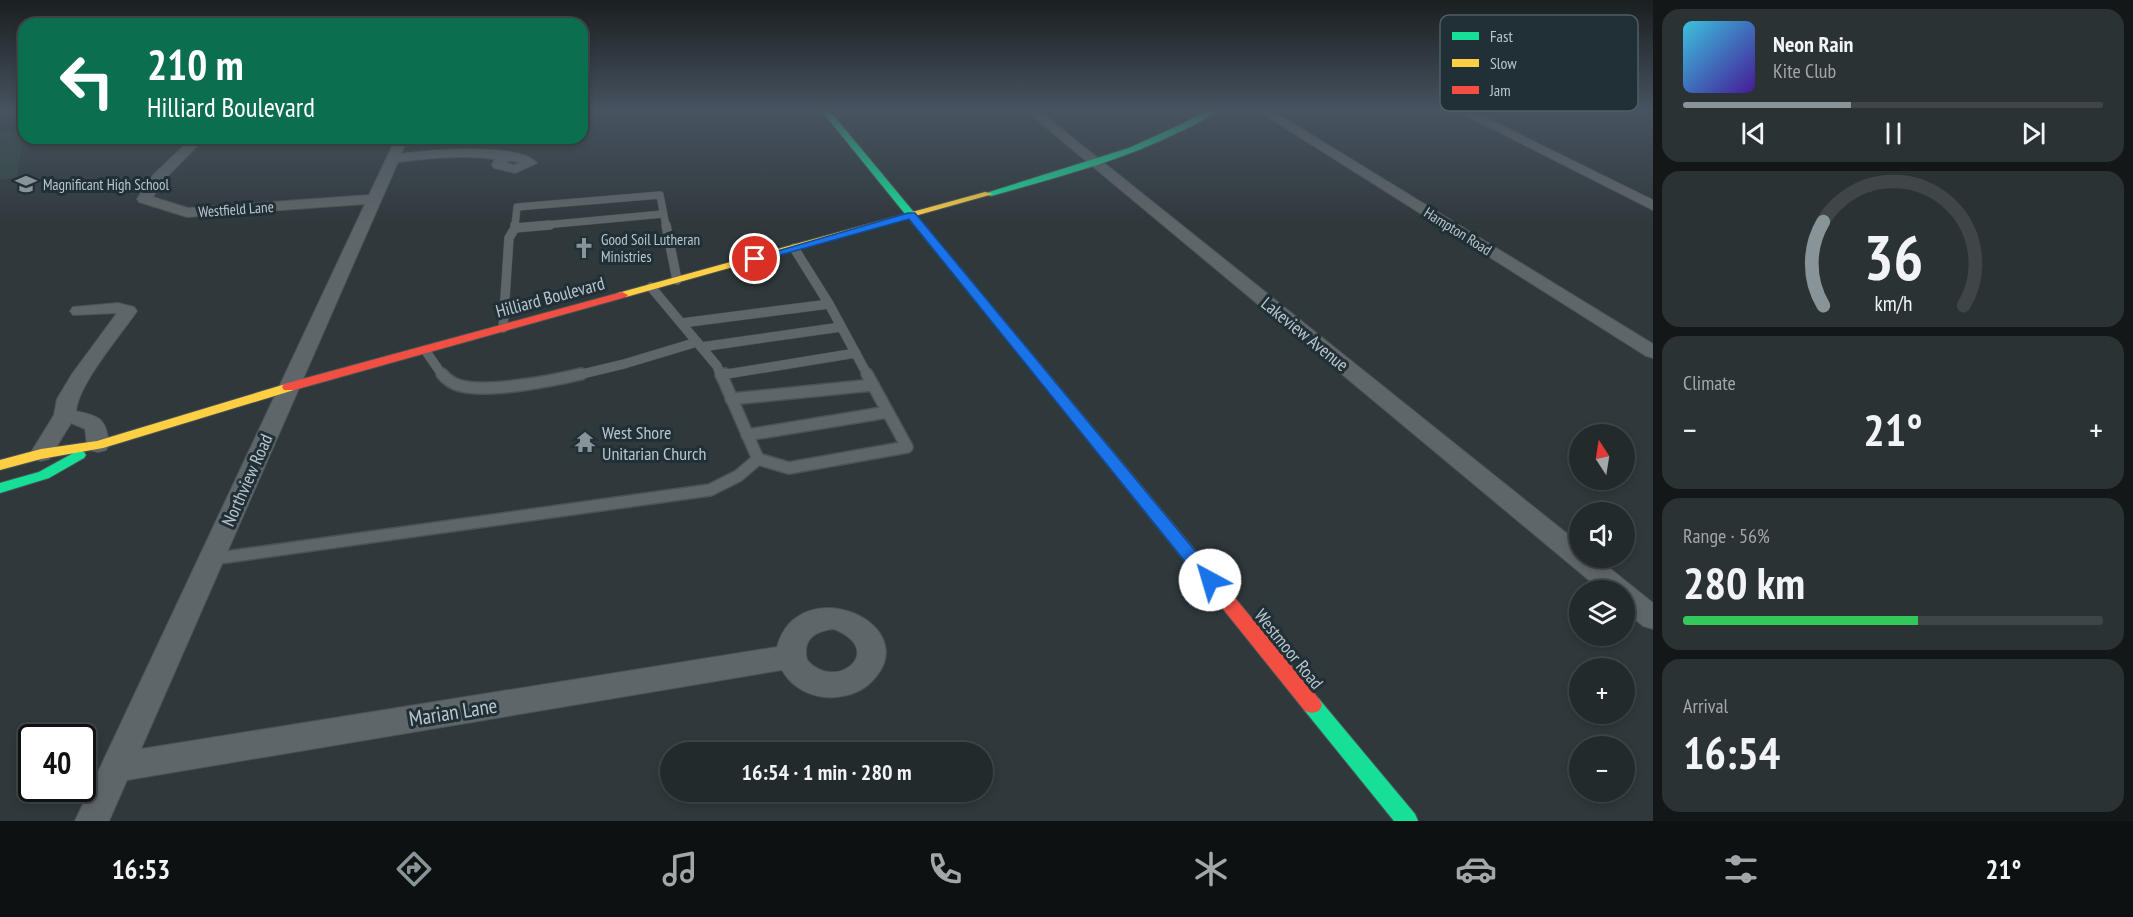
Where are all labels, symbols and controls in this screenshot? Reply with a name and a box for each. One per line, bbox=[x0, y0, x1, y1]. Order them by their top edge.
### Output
legend bbox=[1440, 15, 1638, 111]
text: Fast bbox=[1490, 26, 1513, 46]
text: Neon Rain bbox=[1773, 30, 1853, 58]
text: 210 m bbox=[147, 37, 244, 92]
icon: left bbox=[48, 42, 126, 120]
text: Slow bbox=[1490, 53, 1517, 73]
text: Kite Club bbox=[1773, 58, 1836, 84]
text: Jam bbox=[1489, 80, 1511, 100]
text: Hilliard Boulevard bbox=[147, 90, 315, 124]
icon: previous bbox=[1737, 117, 1770, 150]
icon: pause bbox=[1877, 117, 1910, 150]
icon: next bbox=[2017, 117, 2050, 150]
school or university icon: Magnificant High School bbox=[14, 172, 38, 196]
place label: Magnificant High School bbox=[43, 175, 170, 194]
street label: Westfield Lane bbox=[198, 197, 274, 221]
street label: Hampton Road bbox=[1421, 203, 1495, 259]
text: 36 bbox=[1863, 216, 1923, 297]
place label: Good Soil Lutheran Ministries bbox=[601, 230, 700, 266]
pin bbox=[729, 233, 780, 284]
church icon: Good Soil Lutheran Ministries bbox=[572, 236, 596, 260]
icon: arrive bbox=[738, 242, 771, 275]
street label: Hilliard Boulevard bbox=[493, 271, 607, 323]
text: km/h bbox=[1874, 289, 1912, 317]
street label: Lakeview Avenue bbox=[1257, 292, 1353, 376]
text: Climate bbox=[1683, 370, 1736, 396]
text: 21° bbox=[1863, 400, 1923, 458]
text: − bbox=[1683, 408, 1697, 451]
text: + bbox=[2089, 408, 2103, 451]
place label: West Shore Unitarian Church bbox=[602, 421, 706, 465]
north arrow bbox=[1569, 424, 1635, 490]
map controls bbox=[1569, 424, 1635, 802]
street label: Northview Road bbox=[216, 430, 278, 530]
temple icon: West Shore Unitarian Church bbox=[573, 430, 597, 454]
button: sound bbox=[1569, 502, 1635, 568]
text: Range · 56% bbox=[1683, 523, 1770, 549]
position arrow bbox=[1178, 548, 1242, 612]
text: 280 km bbox=[1683, 553, 1805, 611]
button: layers bbox=[1569, 580, 1635, 646]
street label: Westmoor Road bbox=[1250, 604, 1328, 694]
button: + bbox=[1569, 658, 1635, 724]
street label: Marian Lane bbox=[407, 692, 499, 732]
text: Arrival bbox=[1683, 693, 1728, 719]
text: 16:54 bbox=[1683, 723, 1780, 781]
speed limit sign: 40 bbox=[18, 724, 96, 802]
button: − bbox=[1569, 736, 1635, 802]
text: 16:54 · 1 min · 280 m bbox=[741, 758, 912, 786]
icon: directions bbox=[393, 848, 435, 890]
icon: music bbox=[659, 848, 701, 890]
icon: phone bbox=[924, 848, 966, 890]
icon: climate bbox=[1190, 848, 1232, 890]
icon: car bbox=[1455, 848, 1497, 890]
icon: filters bbox=[1720, 848, 1762, 890]
text: 16:53 bbox=[112, 852, 170, 886]
text: 21° bbox=[1986, 852, 2021, 886]

